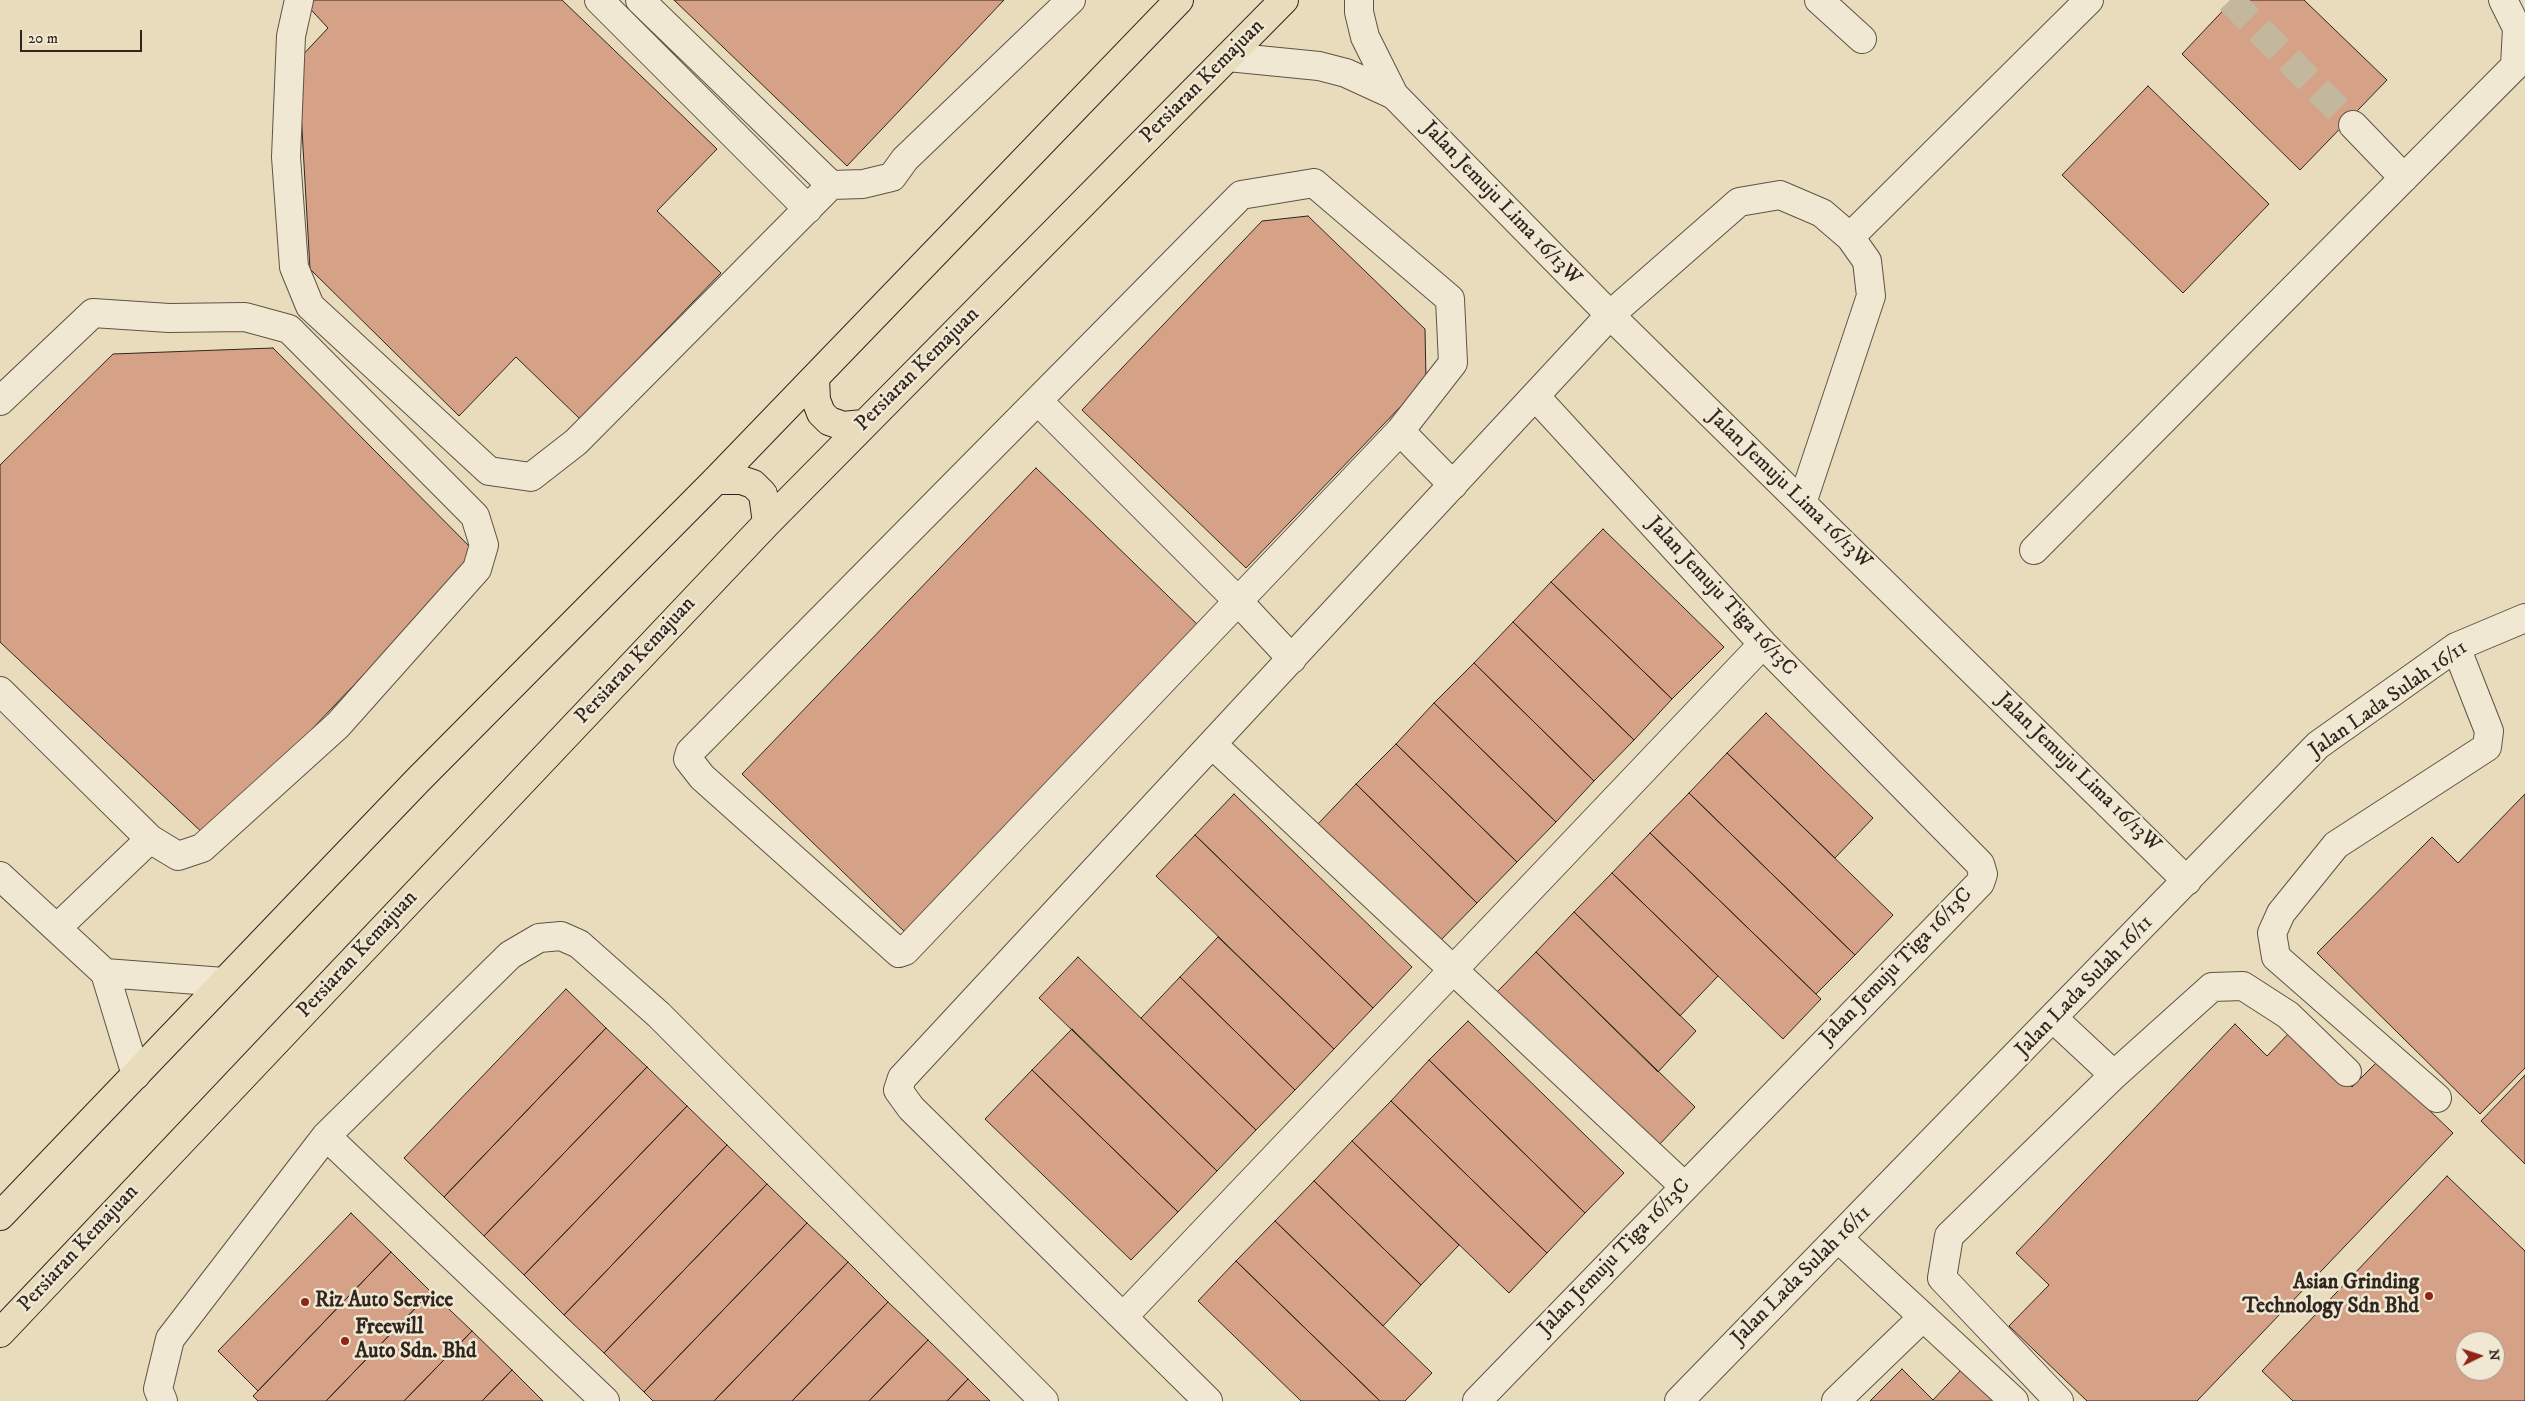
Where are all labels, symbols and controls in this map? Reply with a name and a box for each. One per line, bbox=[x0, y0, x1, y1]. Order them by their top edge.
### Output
street label: Persiaran Kemajuan bbox=[1136, 15, 1270, 149]
scale bar bbox=[22, 20, 145, 52]
text: 20 m bbox=[28, 29, 58, 48]
street label: Jalan Jemuju Lima 16/13W bbox=[1416, 117, 1586, 291]
street label: Persiaran Kemajuan bbox=[851, 303, 985, 437]
street label: Jalan Jemuju Lima 16/13W bbox=[1702, 405, 1876, 575]
street label: Jalan Jemuju Tiga 16/13C bbox=[1641, 512, 1801, 682]
street label: Persiaran Kemajuan bbox=[571, 592, 701, 730]
street label: Jalan Lada Sulah 16/11 bbox=[2305, 636, 2473, 764]
street label: Jalan Jemuju Lima 16/13W bbox=[1991, 688, 2165, 858]
street label: Jalan Jemuju Tiga 16/13C bbox=[1816, 883, 1978, 1051]
street label: Persiaran Kemajuan bbox=[293, 886, 423, 1024]
street label: Jalan Lada Sulah 16/11 bbox=[2011, 911, 2159, 1063]
street label: Jalan Jemuju Tiga 16/13C bbox=[1534, 1174, 1696, 1342]
street label: Persiaran Kemajuan bbox=[14, 1180, 144, 1318]
street label: Jalan Lada Sulah 16/11 bbox=[1727, 1201, 1877, 1351]
place label: Asian Grinding Technology Sdn Bhd bbox=[2242, 1271, 2419, 1321]
place label: Riz Auto Service bbox=[315, 1289, 453, 1315]
marker: Asian Grinding Technology Sdn Bhd bbox=[2423, 1290, 2435, 1302]
marker: Riz Auto Service bbox=[299, 1296, 311, 1308]
place label: Freewill Auto Sdn. Bhd bbox=[355, 1316, 477, 1366]
north arrow bbox=[2455, 1331, 2505, 1381]
marker: Freewill Auto Sdn. Bhd bbox=[339, 1335, 351, 1347]
text: N bbox=[2485, 1349, 2503, 1361]

